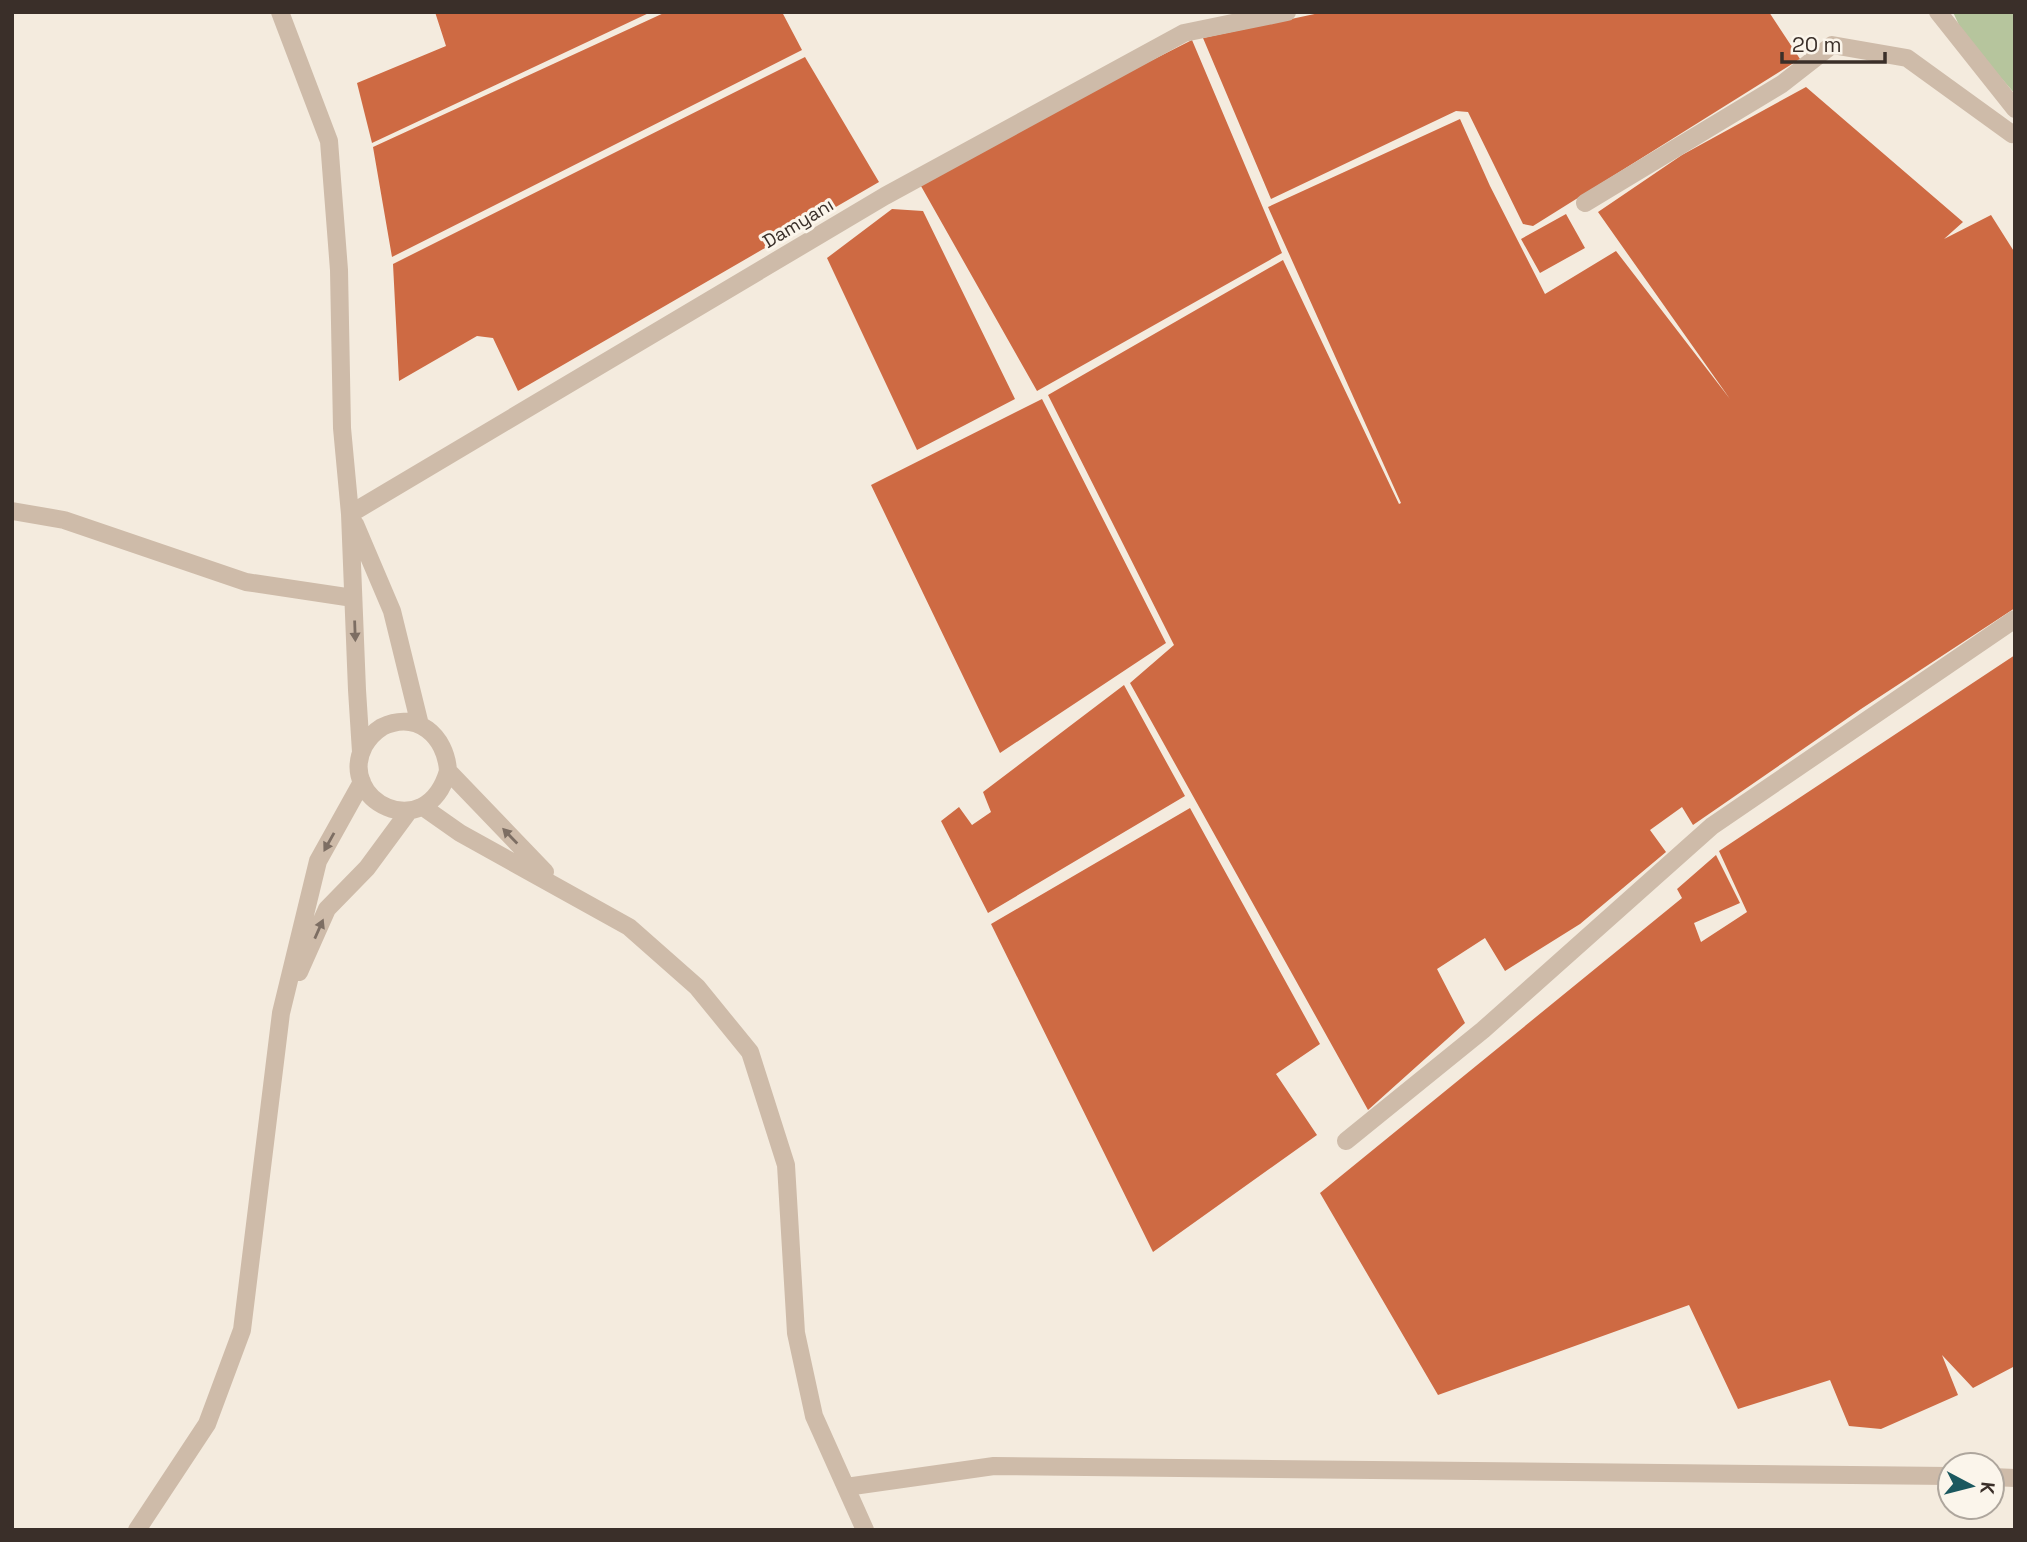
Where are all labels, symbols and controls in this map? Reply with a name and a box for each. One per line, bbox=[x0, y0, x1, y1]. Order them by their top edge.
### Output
scale bar bbox=[1782, 21, 1885, 65]
text: 20 m bbox=[1792, 31, 1842, 58]
street label: Damyanı bbox=[758, 192, 838, 254]
one-way arrow bbox=[349, 621, 360, 643]
one-way arrow bbox=[502, 828, 519, 845]
one-way arrow bbox=[323, 832, 335, 851]
one-way arrow bbox=[314, 918, 325, 939]
north arrow bbox=[1936, 1451, 2006, 1521]
text: K bbox=[1974, 1481, 2001, 1496]

